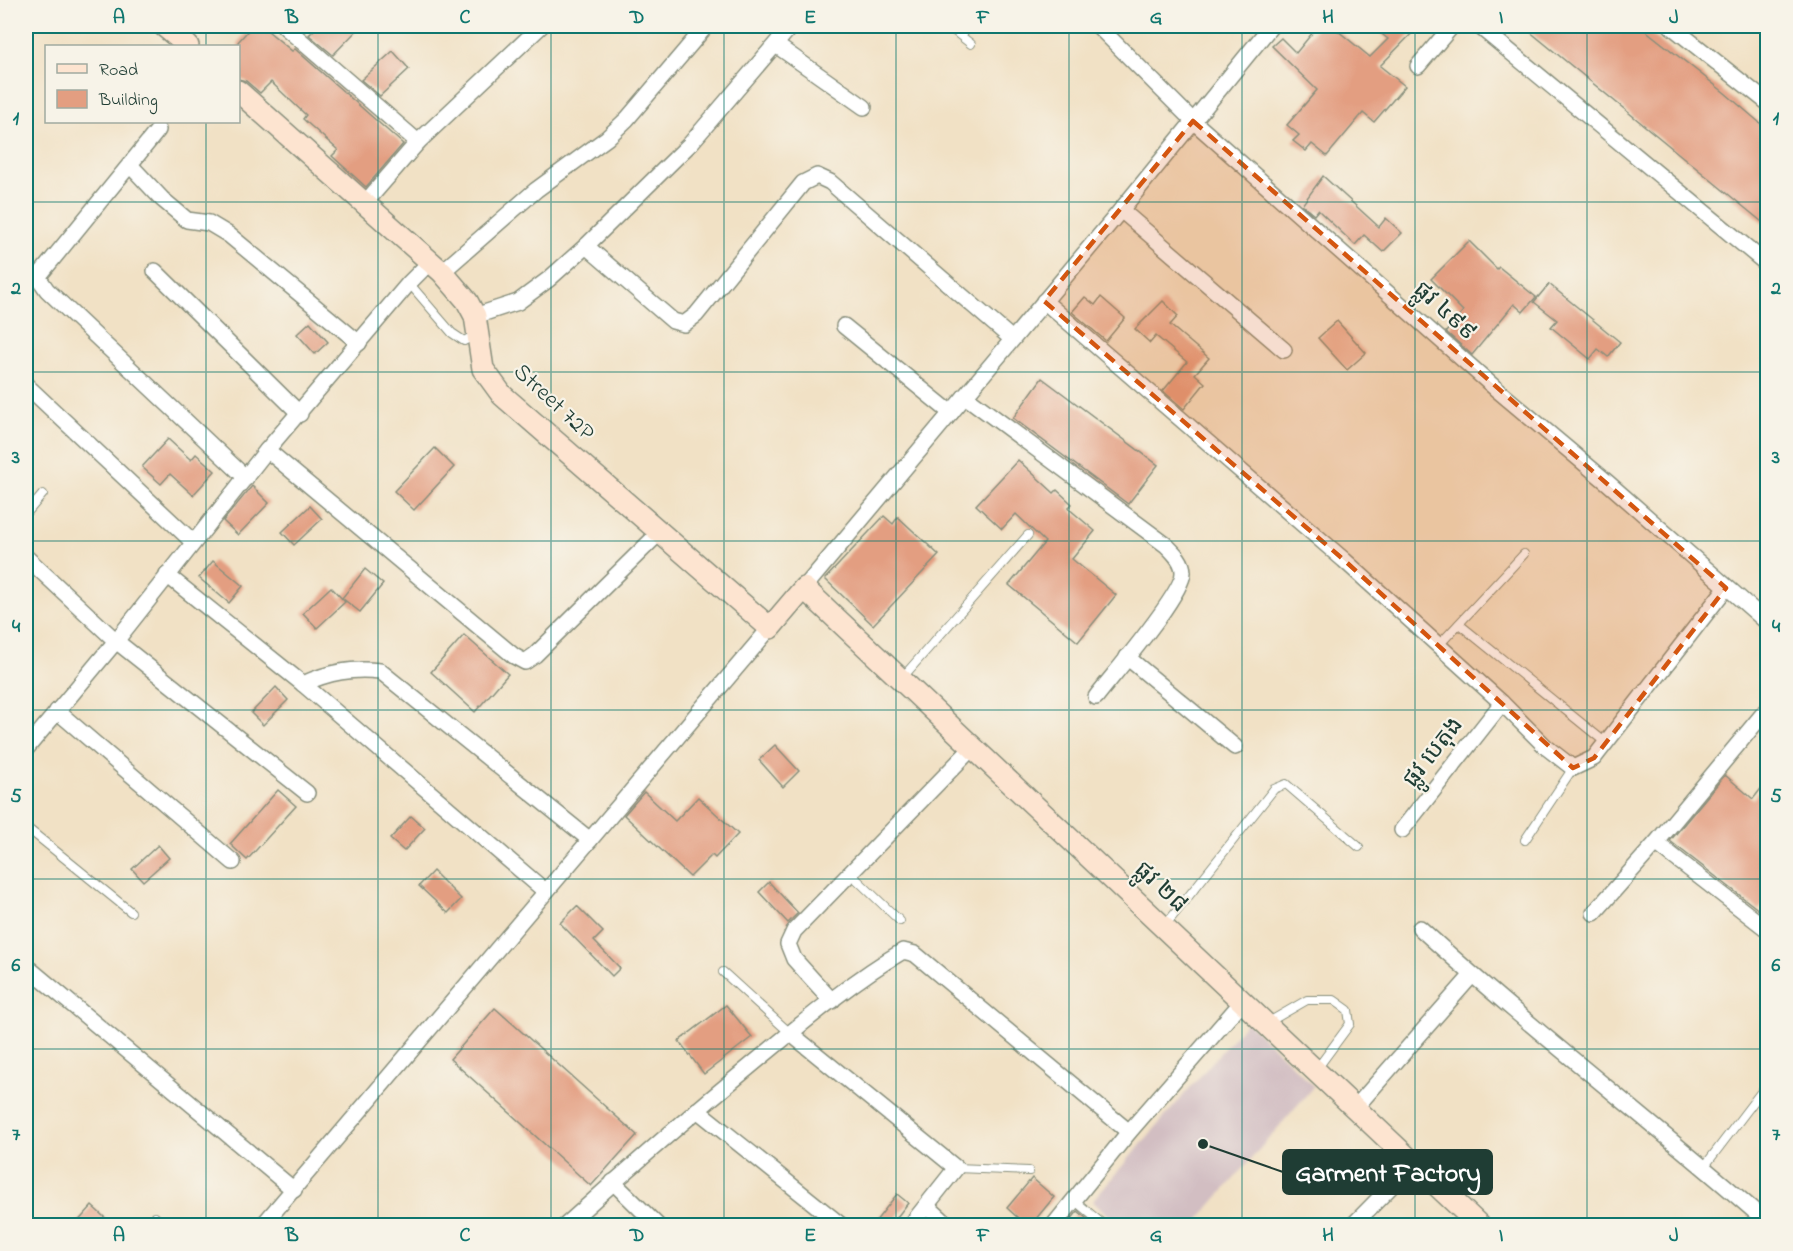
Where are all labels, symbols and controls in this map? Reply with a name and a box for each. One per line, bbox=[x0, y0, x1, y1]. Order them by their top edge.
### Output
text: A bbox=[113, 4, 125, 33]
text: B bbox=[284, 4, 299, 33]
text: C bbox=[460, 4, 471, 33]
text: D bbox=[629, 4, 644, 33]
text: E bbox=[804, 4, 816, 33]
text: F bbox=[976, 4, 990, 33]
text: G bbox=[1150, 4, 1163, 33]
text: H bbox=[1322, 4, 1334, 33]
text: I bbox=[1499, 4, 1504, 33]
text: J bbox=[1669, 4, 1679, 33]
legend bbox=[45, 45, 240, 123]
text: Road bbox=[99, 58, 138, 84]
text: Building bbox=[98, 88, 158, 115]
text: 1 bbox=[13, 105, 20, 134]
text: 1 bbox=[1773, 105, 1780, 134]
street label: ផ្លូវ ៤៩៩ bbox=[1403, 274, 1484, 352]
text: 2 bbox=[10, 275, 21, 304]
text: 2 bbox=[1770, 275, 1781, 304]
street label: Street 72P bbox=[504, 356, 602, 451]
text: 3 bbox=[11, 444, 20, 473]
text: 3 bbox=[1771, 444, 1780, 473]
text: 4 bbox=[12, 613, 21, 642]
text: 4 bbox=[1772, 613, 1781, 642]
street label: ផ្លូវ បេតុង bbox=[1395, 710, 1475, 797]
text: 5 bbox=[10, 783, 22, 812]
text: 5 bbox=[1770, 783, 1782, 812]
street label: ផ្លូវ ២៨ bbox=[1124, 854, 1195, 924]
text: 6 bbox=[12, 952, 21, 981]
text: 6 bbox=[1772, 952, 1781, 981]
text: 7 bbox=[12, 1121, 21, 1150]
text: 7 bbox=[1772, 1121, 1781, 1150]
callout: Garment Factory bbox=[1283, 1150, 1492, 1194]
text: Garment Factory bbox=[1295, 1156, 1481, 1194]
text: A bbox=[113, 1222, 125, 1251]
text: B bbox=[284, 1222, 299, 1251]
text: C bbox=[460, 1222, 471, 1251]
text: D bbox=[629, 1222, 644, 1251]
text: E bbox=[804, 1222, 816, 1251]
text: F bbox=[976, 1222, 990, 1251]
text: G bbox=[1150, 1222, 1163, 1251]
text: H bbox=[1322, 1222, 1334, 1251]
text: I bbox=[1499, 1222, 1504, 1251]
text: J bbox=[1669, 1222, 1679, 1251]

